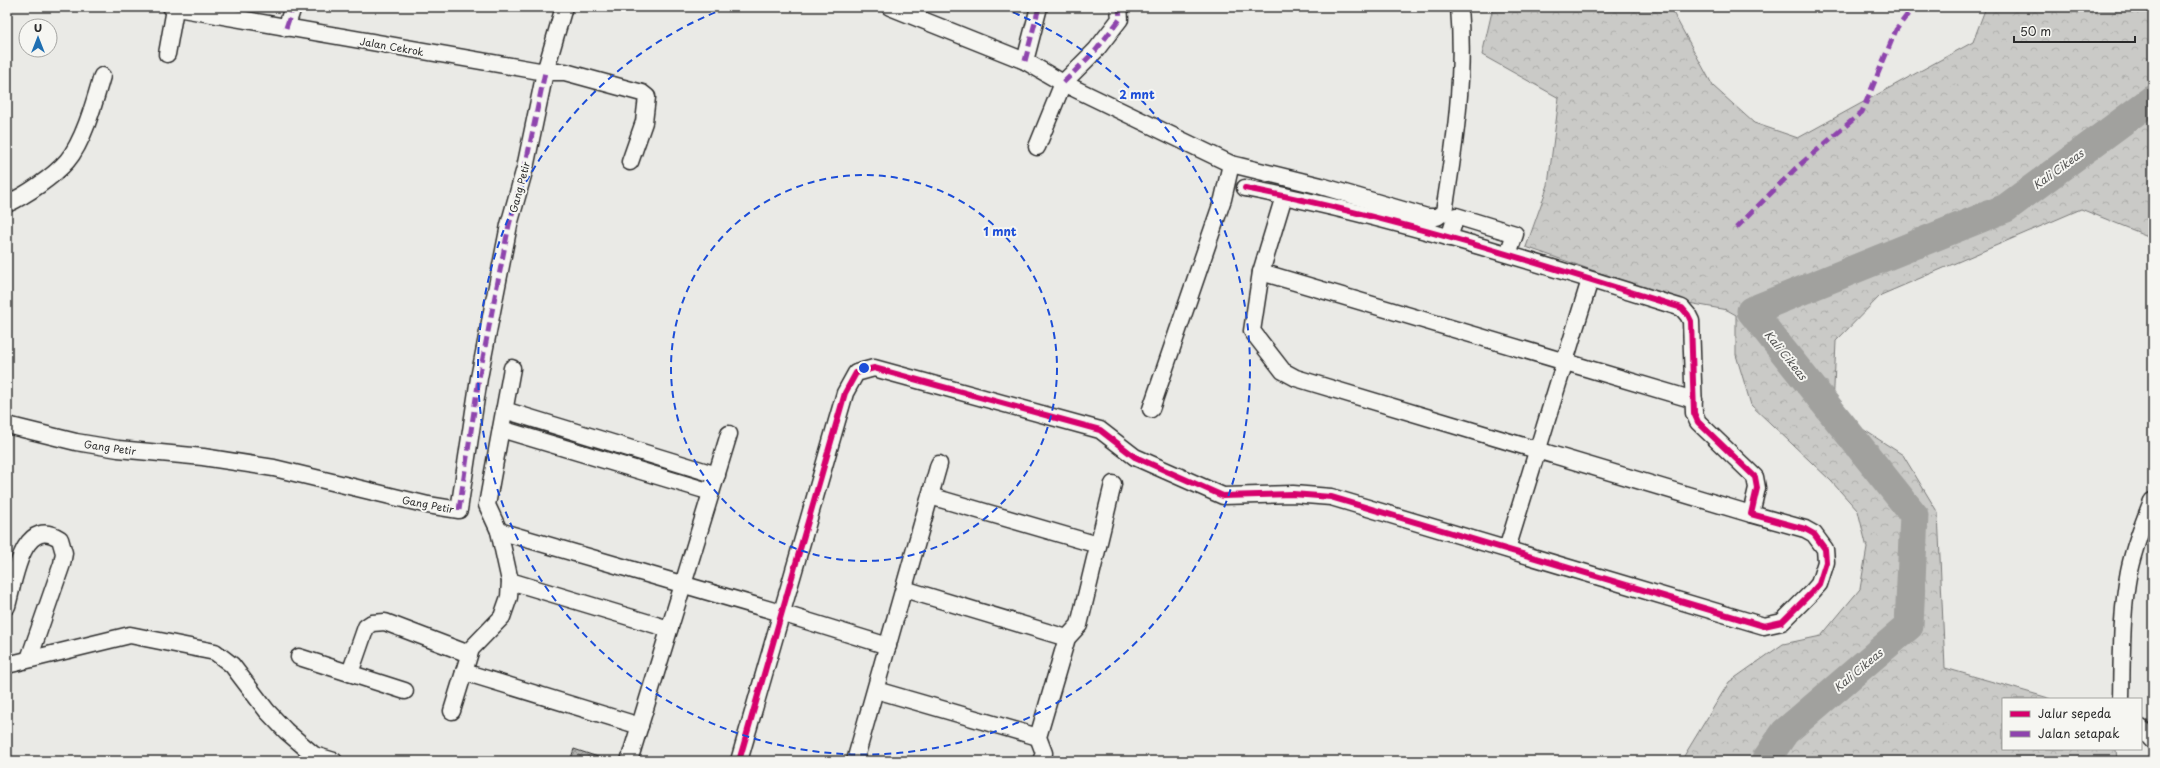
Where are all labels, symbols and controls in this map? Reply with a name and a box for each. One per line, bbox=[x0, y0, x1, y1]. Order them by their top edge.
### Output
north arrow bbox=[18, 18, 58, 58]
scale bar bbox=[2014, 18, 2135, 44]
text: U bbox=[34, 19, 42, 36]
text: 50 m bbox=[2020, 22, 2051, 40]
street label: Jalan Cekrok bbox=[359, 33, 426, 59]
text: 2 mnt bbox=[1119, 85, 1155, 103]
water label: Kali Cikeas bbox=[2029, 144, 2088, 193]
street label: Gang Petir bbox=[505, 159, 533, 214]
text: 1 mnt bbox=[983, 222, 1017, 240]
water label: Kali Cikeas bbox=[1761, 327, 1812, 384]
centre of rings bbox=[857, 361, 871, 375]
street label: Gang Petir bbox=[83, 436, 137, 458]
street label: Gang Petir bbox=[401, 492, 456, 516]
water label: Kali Cikeas bbox=[1830, 644, 1887, 696]
legend bbox=[2002, 698, 2142, 750]
text: Jalur sepeda bbox=[2038, 704, 2112, 722]
text: Jalan setapak bbox=[2038, 724, 2120, 742]

